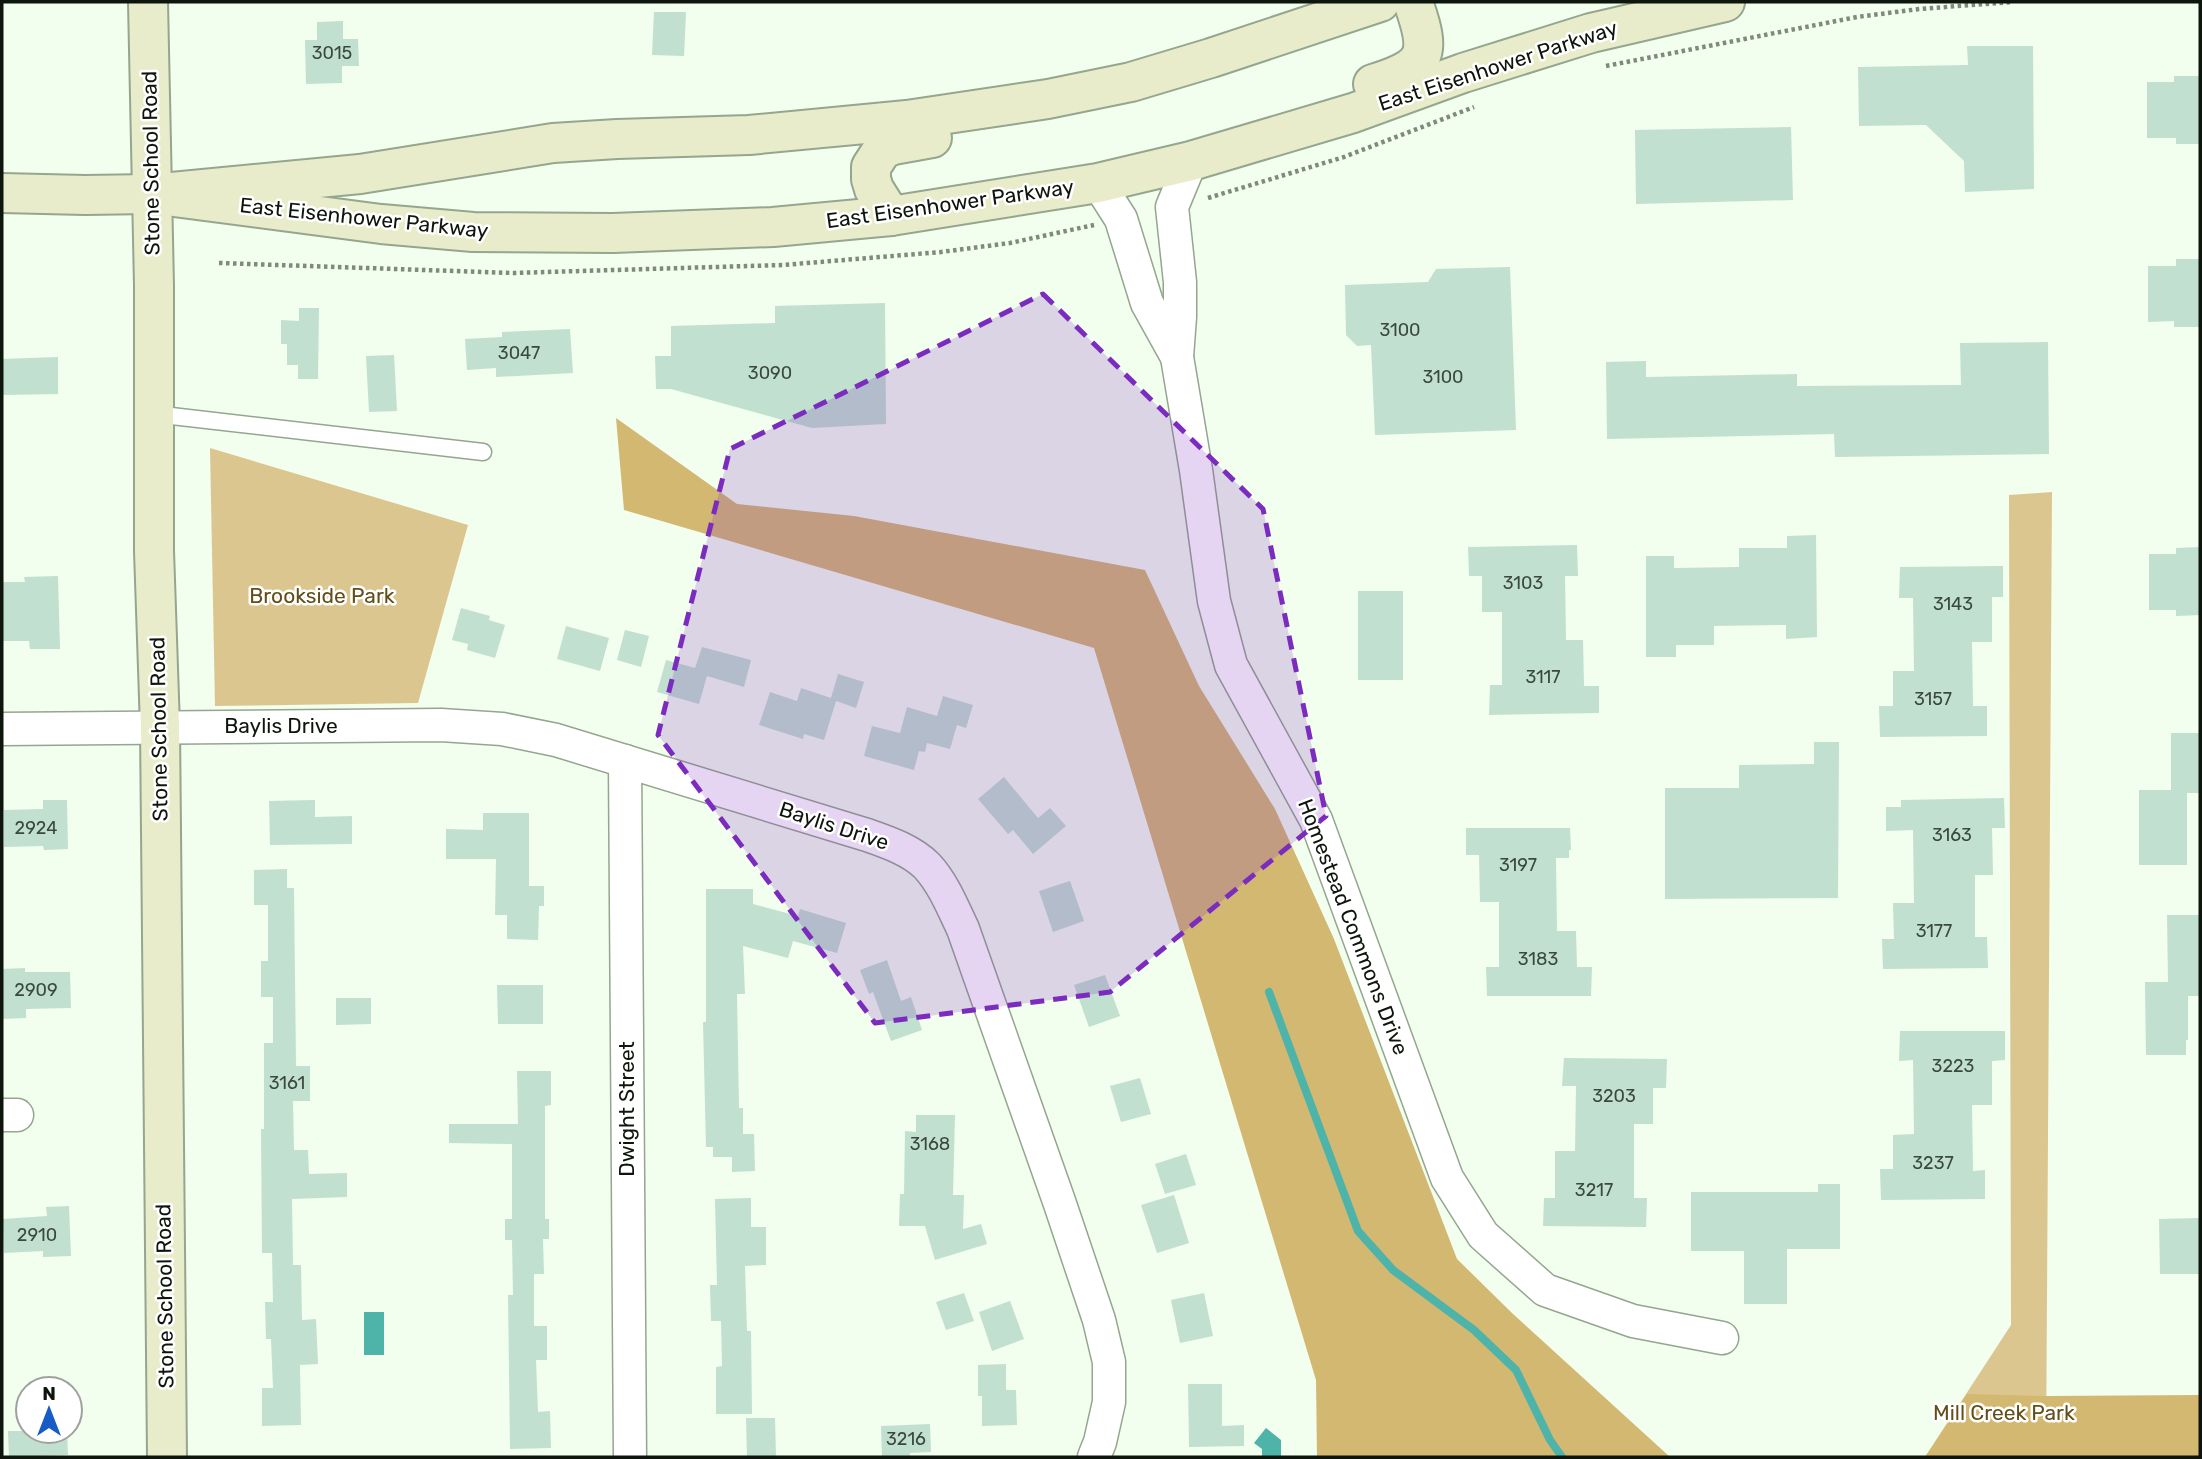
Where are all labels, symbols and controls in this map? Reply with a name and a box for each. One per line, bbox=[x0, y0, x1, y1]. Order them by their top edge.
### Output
street label: East Eisenhower Parkway bbox=[1375, 15, 1621, 116]
house number: 3015 bbox=[312, 42, 352, 64]
street label: Stone School Road bbox=[136, 71, 165, 255]
street label: East Eisenhower Parkway bbox=[824, 174, 1076, 233]
street label: East Eisenhower Parkway bbox=[238, 192, 490, 243]
house number: 3100 bbox=[1379, 319, 1421, 341]
house number: 3047 bbox=[498, 342, 540, 364]
house number: 3090 bbox=[748, 362, 792, 384]
house number: 3100 bbox=[1422, 366, 1464, 388]
house number: 3103 bbox=[1503, 572, 1543, 594]
park label: Brookside Park bbox=[249, 583, 395, 608]
house number: 3143 bbox=[1933, 593, 1973, 615]
street label: Stone School Road bbox=[144, 637, 173, 821]
house number: 3117 bbox=[1525, 666, 1561, 688]
house number: 3157 bbox=[1914, 688, 1952, 710]
street label: Baylis Drive bbox=[224, 713, 338, 738]
street label: Homestead Commons Drive bbox=[1293, 795, 1414, 1058]
street label: Baylis Drive bbox=[776, 796, 892, 855]
house number: 2924 bbox=[15, 817, 57, 839]
house number: 3163 bbox=[1932, 824, 1972, 846]
house number: 3197 bbox=[1499, 854, 1537, 876]
house number: 3177 bbox=[1916, 920, 1952, 942]
house number: 3183 bbox=[1518, 948, 1558, 970]
house number: 2909 bbox=[14, 979, 58, 1001]
street label: Dwight Street bbox=[614, 1041, 639, 1177]
house number: 3223 bbox=[1932, 1055, 1974, 1077]
house number: 3161 bbox=[269, 1072, 305, 1094]
house number: 3203 bbox=[1592, 1085, 1636, 1107]
house number: 3168 bbox=[910, 1133, 950, 1155]
house number: 3237 bbox=[1912, 1152, 1954, 1174]
house number: 3217 bbox=[1575, 1179, 1613, 1201]
street label: Stone School Road bbox=[150, 1204, 179, 1388]
house number: 2910 bbox=[17, 1224, 57, 1246]
north arrow bbox=[14, 1375, 84, 1445]
text: N bbox=[42, 1382, 56, 1405]
park label: Mill Creek Park bbox=[1933, 1400, 2075, 1425]
house number: 3216 bbox=[886, 1428, 926, 1450]

